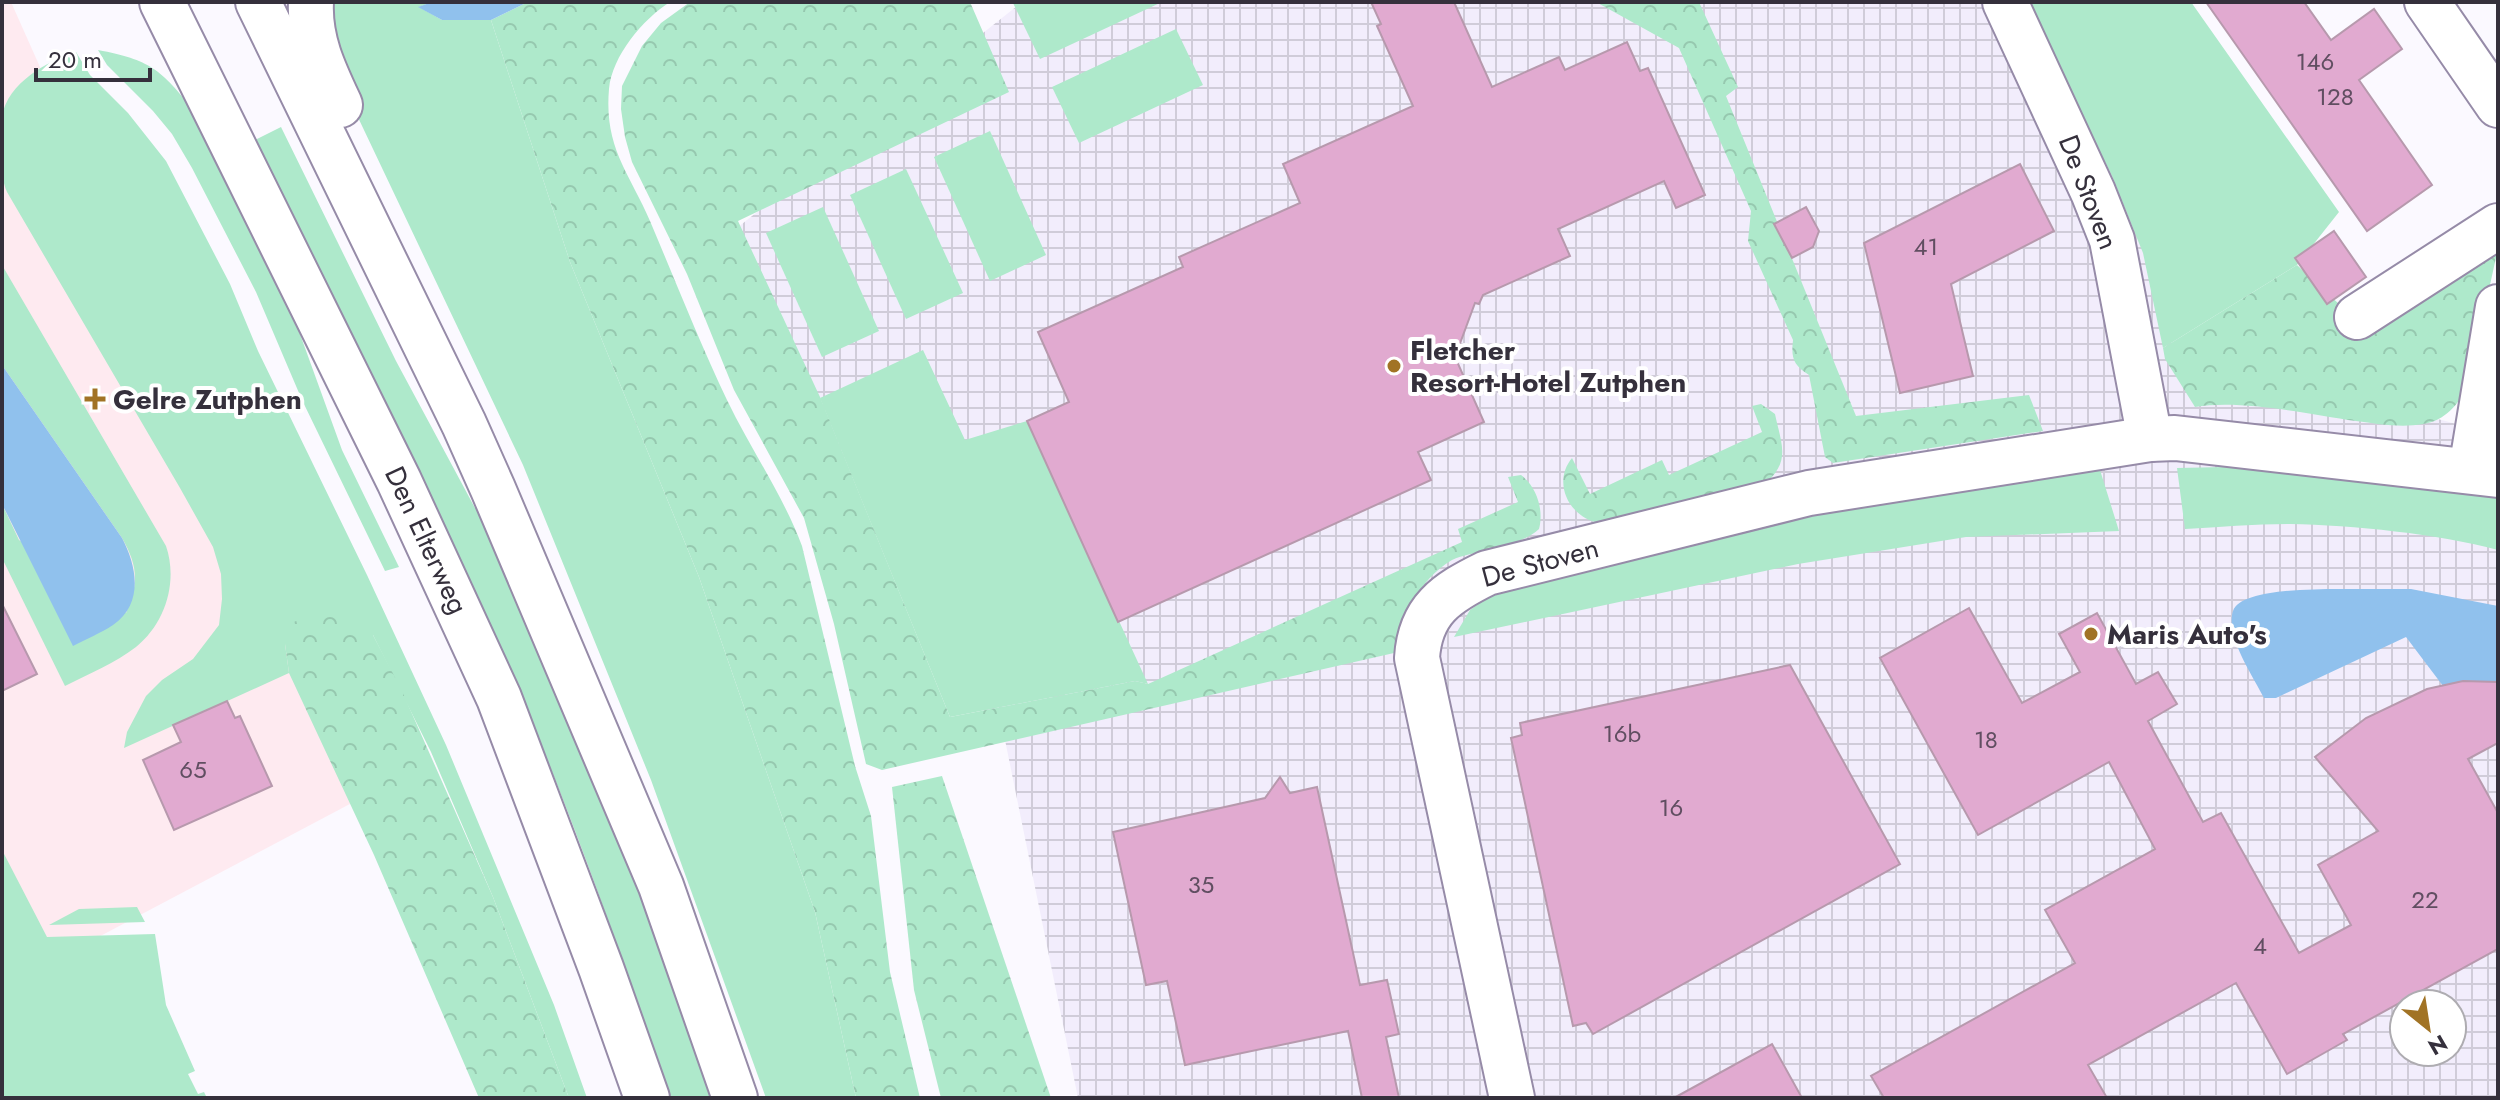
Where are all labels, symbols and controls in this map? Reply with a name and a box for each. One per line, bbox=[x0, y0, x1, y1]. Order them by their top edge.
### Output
scale bar bbox=[36, 32, 150, 82]
text: 20 m bbox=[48, 42, 102, 77]
house number: 146 bbox=[2296, 44, 2334, 79]
house number: 128 bbox=[2316, 79, 2354, 114]
street label: De Stoven bbox=[2048, 129, 2129, 255]
house number: 41 bbox=[1914, 229, 1938, 264]
place label: Fletcher Resort-Hotel Zutphen bbox=[1410, 330, 1686, 403]
marker: Fletcher Resort-Hotel Zutphen bbox=[1385, 357, 1403, 375]
place label: Gelre Zutphen bbox=[113, 379, 302, 420]
marker: Gelre Zutphen bbox=[84, 388, 106, 410]
street label: Den Elterweg bbox=[374, 459, 479, 621]
street label: De Stoven bbox=[1477, 527, 1603, 598]
place label: Maris Auto's bbox=[2107, 614, 2267, 655]
marker: Maris Auto's bbox=[2082, 625, 2100, 643]
house number: 16b bbox=[1603, 716, 1641, 751]
house number: 18 bbox=[1974, 722, 1998, 757]
house number: 65 bbox=[179, 752, 207, 787]
house number: 16 bbox=[1659, 790, 1683, 825]
house number: 35 bbox=[1188, 867, 1214, 902]
house number: 22 bbox=[2411, 882, 2439, 917]
house number: 4 bbox=[2253, 928, 2267, 963]
north arrow bbox=[2388, 988, 2468, 1068]
text: N bbox=[2422, 1027, 2454, 1064]

